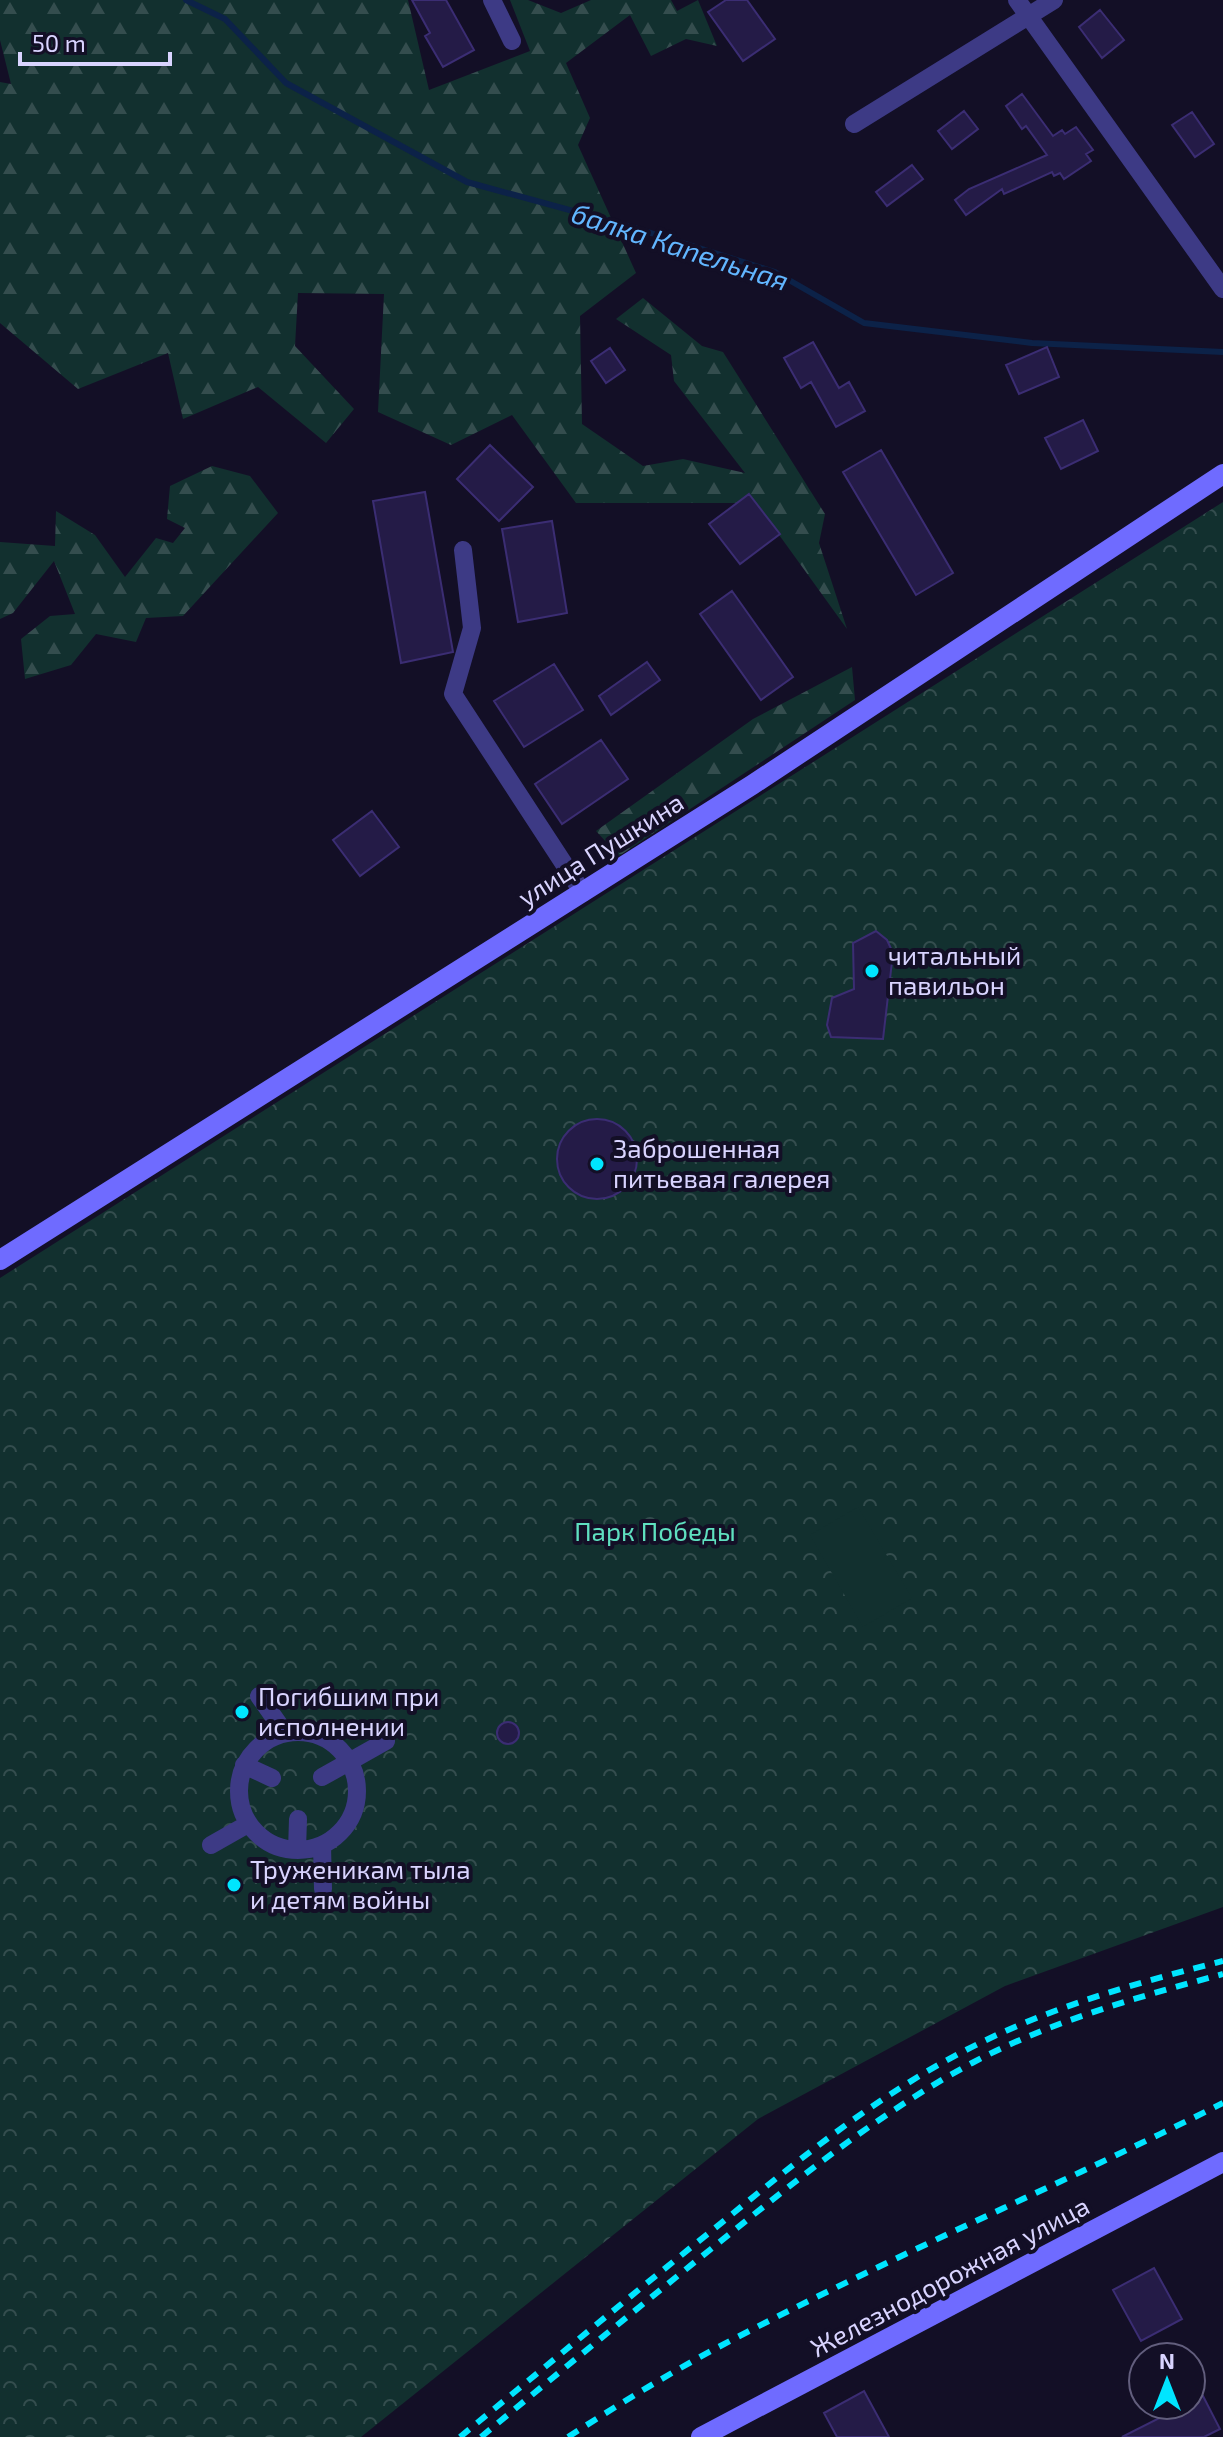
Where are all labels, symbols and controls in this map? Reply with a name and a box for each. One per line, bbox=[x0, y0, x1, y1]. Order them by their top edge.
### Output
scale bar bbox=[20, 16, 170, 66]
text: 50 m bbox=[32, 28, 86, 57]
water label: балка Капельная bbox=[567, 195, 793, 297]
street label: улица Пушкина bbox=[512, 785, 689, 913]
place label: читальный павильон bbox=[888, 939, 1021, 1000]
marker: читальный павильон bbox=[863, 962, 881, 980]
place label: Заброшенная питьевая галерея bbox=[613, 1132, 830, 1193]
marker: Заброшенная питьевая галерея bbox=[588, 1155, 606, 1173]
park label: Парк Победы bbox=[574, 1515, 736, 1546]
place label: Погибшим при исполнении bbox=[258, 1680, 439, 1741]
marker: Погибшим при исполнении bbox=[233, 1703, 251, 1721]
place label: Труженикам тыла и детям войны bbox=[250, 1853, 471, 1914]
marker: Труженикам тыла и детям войны bbox=[225, 1876, 243, 1894]
street label: Железнодорожная улица bbox=[805, 2189, 1094, 2363]
north arrow bbox=[1127, 2341, 1207, 2421]
text: N bbox=[1159, 2347, 1175, 2373]

